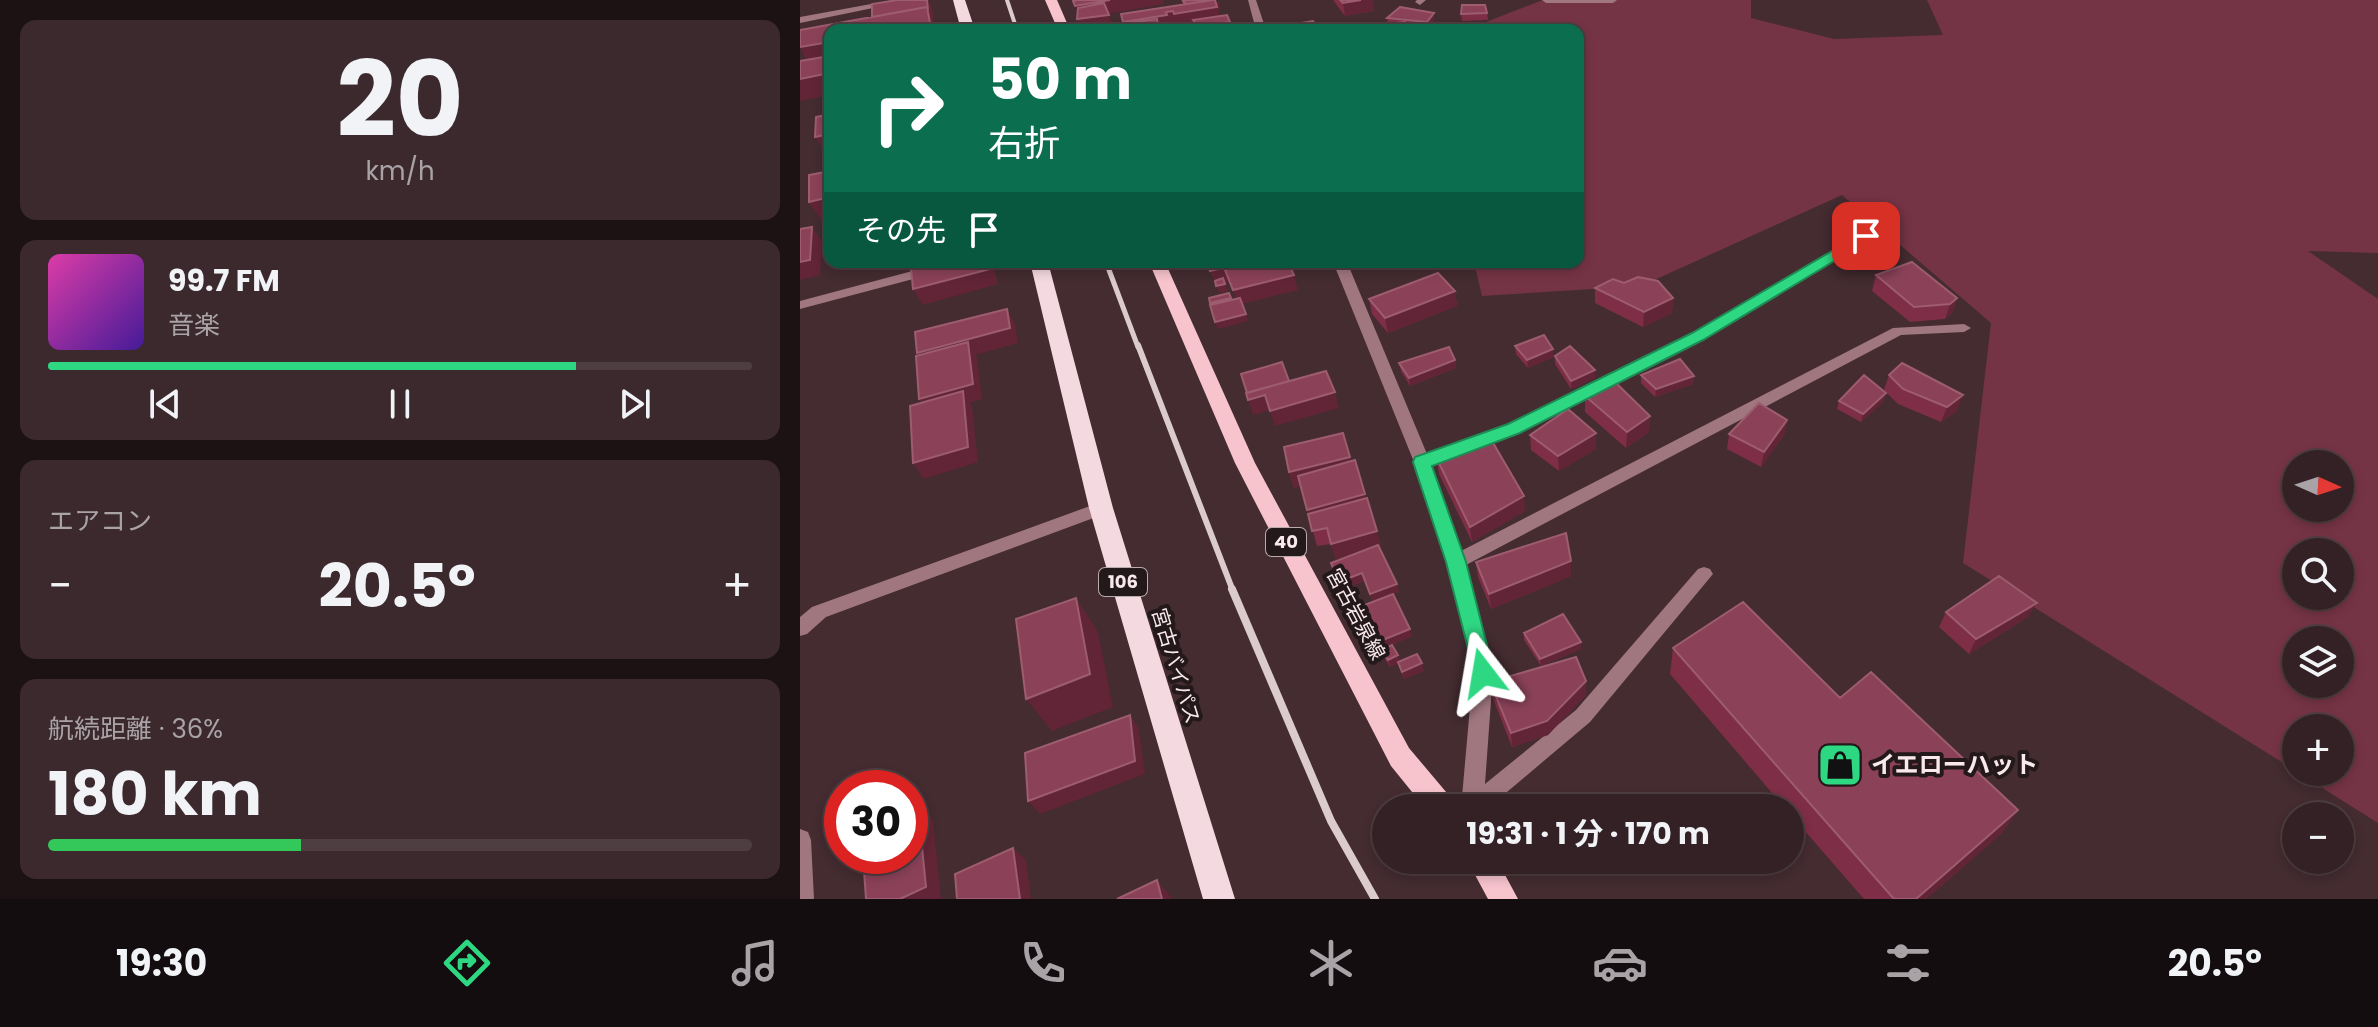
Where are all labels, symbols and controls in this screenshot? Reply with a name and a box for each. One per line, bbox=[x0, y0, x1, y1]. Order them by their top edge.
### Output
text: 20 bbox=[336, 27, 464, 172]
text: 50 m bbox=[988, 40, 1132, 119]
icon: right bbox=[856, 56, 960, 160]
text: 右折 bbox=[988, 118, 1060, 169]
text: km/h bbox=[365, 153, 435, 189]
pin bbox=[1832, 202, 1900, 270]
icon: arrive bbox=[962, 208, 1006, 252]
text: その先 bbox=[856, 209, 946, 252]
icon: arrive bbox=[1844, 214, 1888, 258]
text: 99.7 FM bbox=[168, 259, 280, 302]
text: 音楽 bbox=[168, 307, 220, 343]
icon: previous bbox=[143, 382, 187, 426]
icon: pause bbox=[378, 382, 422, 426]
icon: next bbox=[613, 382, 657, 426]
north arrow bbox=[2282, 450, 2354, 522]
map controls bbox=[2282, 450, 2354, 874]
text: エアコン bbox=[48, 503, 152, 539]
road number: 40 bbox=[1266, 528, 1306, 556]
button: search bbox=[2282, 538, 2354, 610]
text: 20.5° bbox=[319, 544, 476, 628]
text: − bbox=[48, 555, 72, 616]
text: + bbox=[722, 555, 752, 616]
street label: 宮古岩泉線 bbox=[1320, 563, 1392, 665]
road number: 106 bbox=[1099, 568, 1147, 596]
street label: 宮古バイパス bbox=[1145, 605, 1207, 727]
button: layers bbox=[2282, 626, 2354, 698]
position arrow bbox=[1441, 631, 1525, 715]
text: 航続距離 · 36% bbox=[48, 711, 223, 747]
button: + bbox=[2282, 714, 2354, 786]
shop icon: イエローハット bbox=[1816, 741, 1864, 789]
place label: イエローハット bbox=[1871, 748, 2038, 781]
text: 180 km bbox=[48, 752, 262, 836]
speed limit sign: 30 bbox=[824, 770, 928, 874]
button: − bbox=[2282, 802, 2354, 874]
text: 19:31 · 1 分 · 170 m bbox=[1466, 812, 1710, 855]
icon: directions bbox=[439, 935, 495, 991]
icon: music bbox=[727, 935, 783, 991]
icon: phone bbox=[1015, 935, 1071, 991]
icon: climate bbox=[1303, 935, 1359, 991]
icon: car bbox=[1592, 935, 1648, 991]
icon: filters bbox=[1880, 935, 1936, 991]
text: 19:30 bbox=[116, 938, 207, 989]
text: 20.5° bbox=[2168, 938, 2262, 989]

